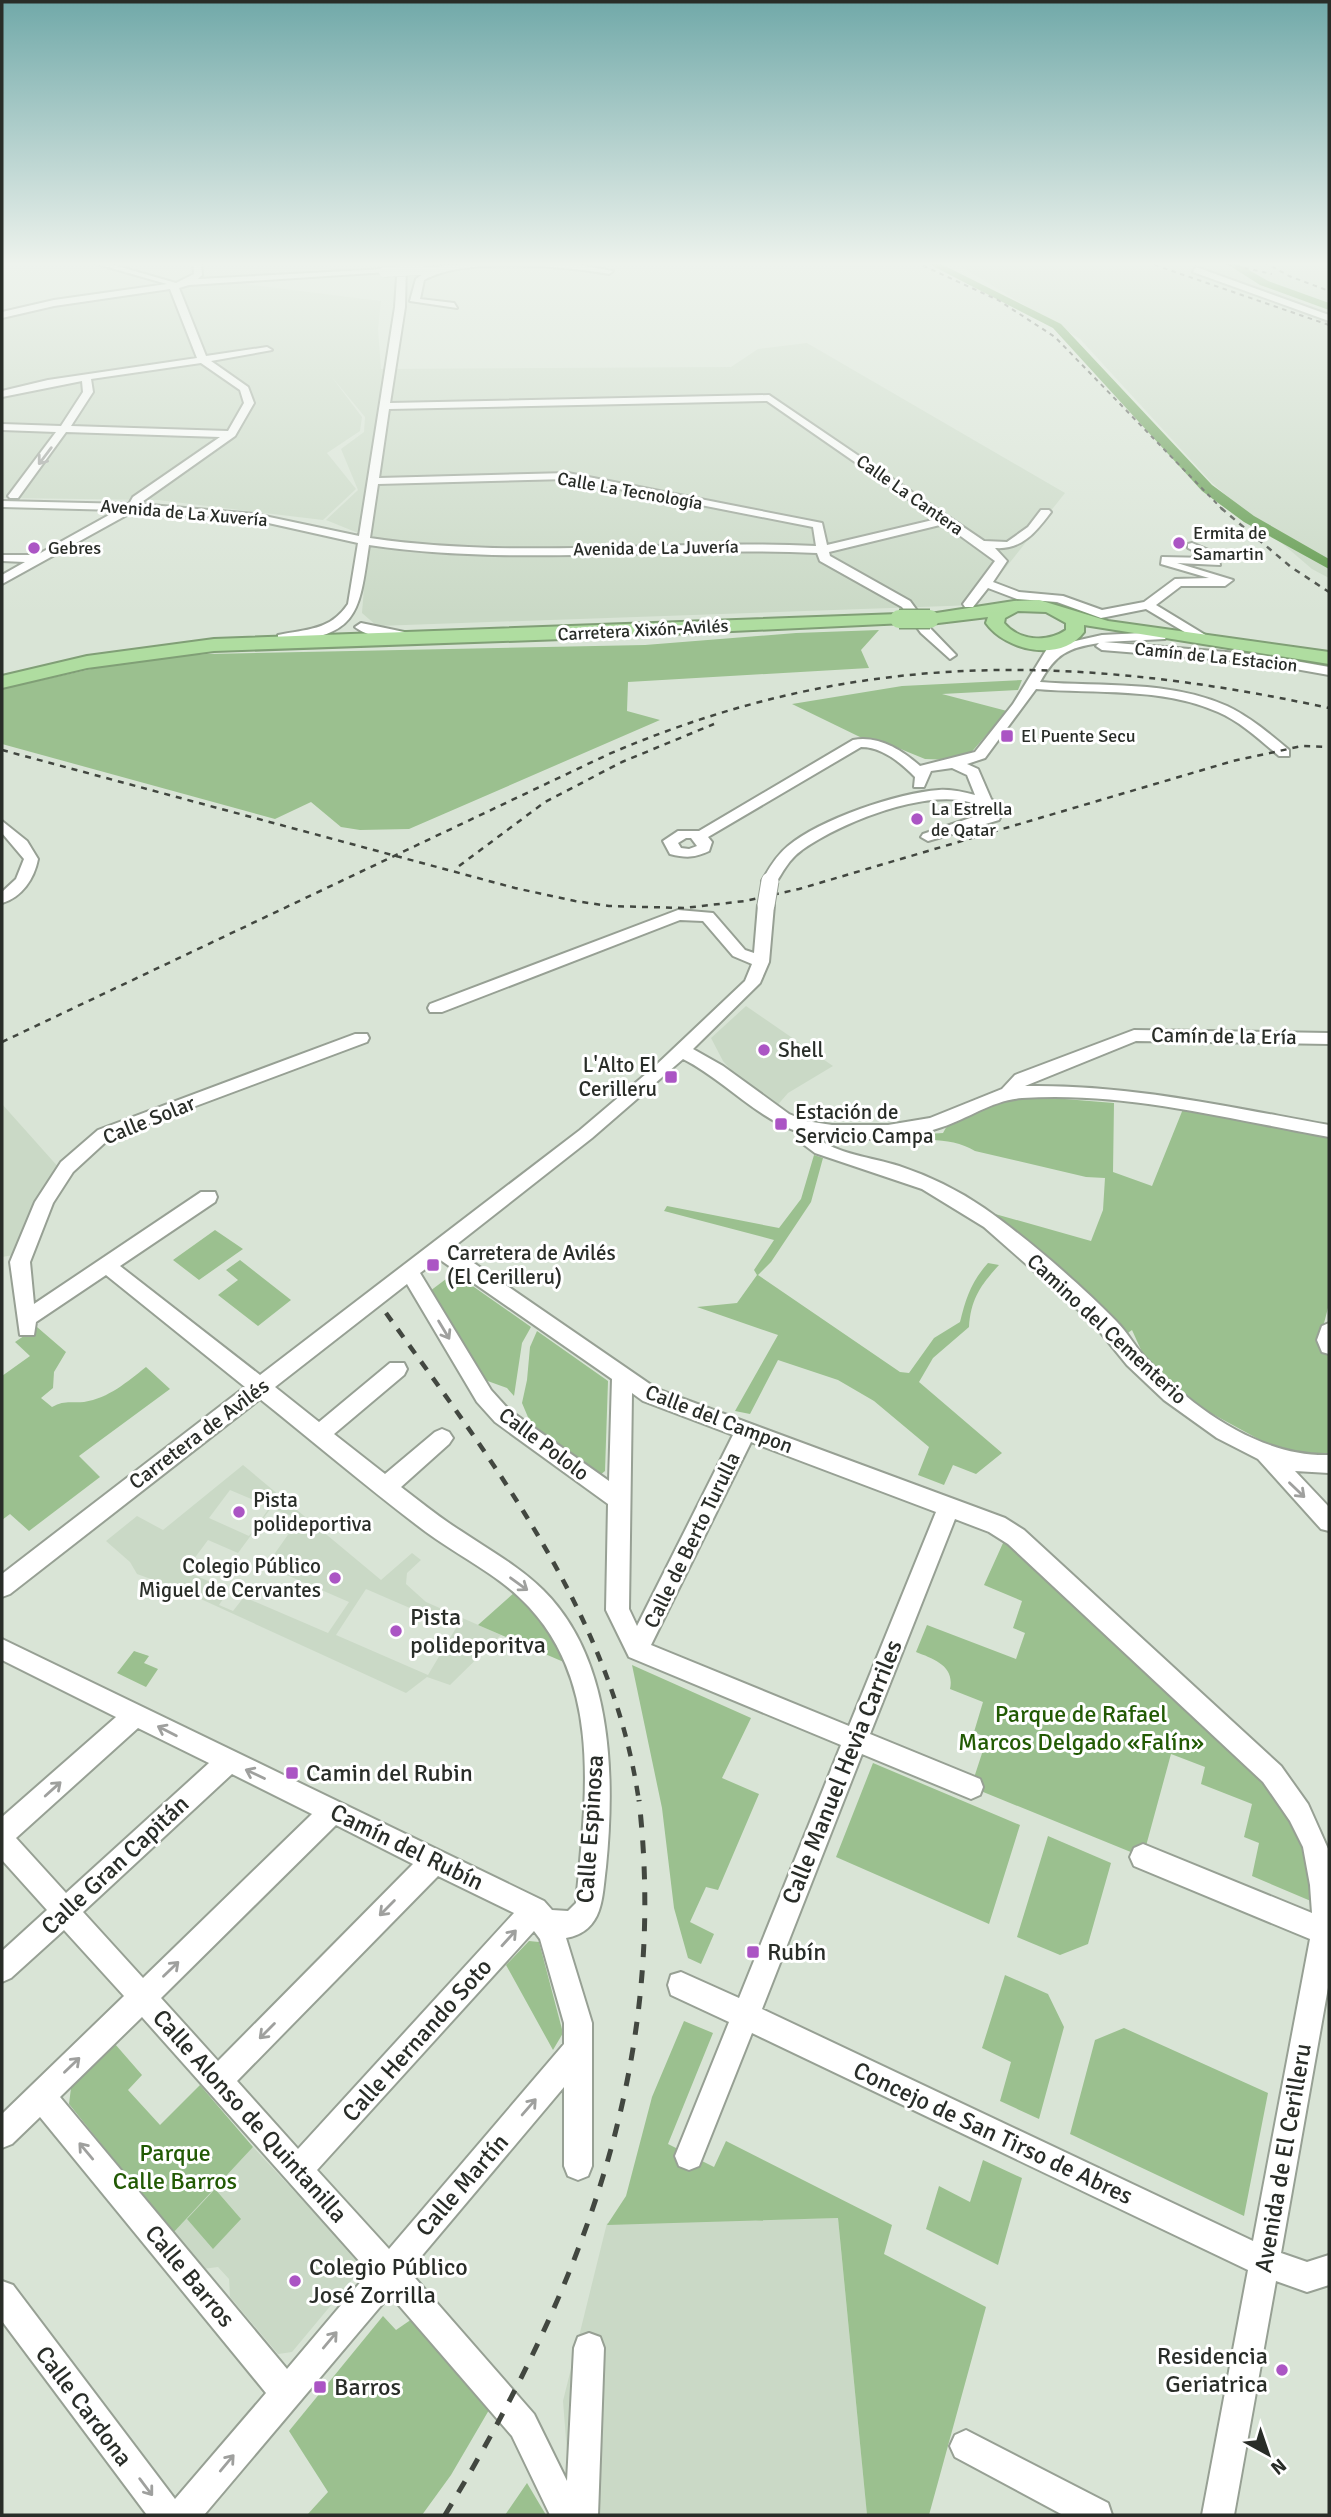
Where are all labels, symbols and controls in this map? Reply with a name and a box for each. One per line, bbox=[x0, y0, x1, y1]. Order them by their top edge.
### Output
one-way arrow bbox=[38, 447, 53, 466]
street label: Calle La Cantera bbox=[852, 450, 968, 540]
street label: Calle La Tecnología bbox=[556, 467, 704, 515]
street label: Avenida de La Xuvería bbox=[100, 495, 268, 531]
place label: Ermita de Samartin bbox=[1193, 522, 1267, 565]
marker: Ermita de Samartin bbox=[1171, 535, 1187, 551]
street label: Avenida de La Juvería bbox=[573, 536, 739, 560]
place label: Gebres bbox=[48, 537, 101, 559]
marker: Gebres bbox=[26, 540, 42, 556]
street label: Carretera Xixón-Avilés bbox=[557, 615, 729, 645]
street label: Camín de La Estacion bbox=[1133, 637, 1299, 677]
place label: El Puente Secu bbox=[1021, 725, 1135, 747]
marker: El Puente Secu bbox=[999, 728, 1015, 744]
place label: La Estrella de Qatar bbox=[931, 798, 1013, 841]
marker: La Estrella de Qatar bbox=[909, 811, 925, 827]
street label: Camín de la Ería bbox=[1151, 1022, 1297, 1050]
place label: Shell bbox=[778, 1037, 824, 1063]
marker: Shell bbox=[756, 1042, 772, 1058]
place label: L'Alto El Cerilleru bbox=[579, 1052, 657, 1102]
marker: L'Alto El Cerilleru bbox=[663, 1069, 679, 1085]
street label: Calle Solar bbox=[99, 1090, 199, 1150]
place label: Estación de Servicio Campa bbox=[795, 1099, 934, 1149]
marker: Estación de Servicio Campa bbox=[773, 1116, 789, 1132]
place label: Carretera de Avilés (El Cerilleru) bbox=[447, 1240, 616, 1290]
street label: Camino del Cementerio bbox=[1022, 1248, 1192, 1410]
marker: Carretera de Avilés (El Cerilleru) bbox=[425, 1257, 441, 1273]
one-way arrow bbox=[438, 1320, 452, 1340]
street label: Carretera de Avilés bbox=[124, 1373, 274, 1495]
street label: Calle del Campon bbox=[641, 1379, 797, 1459]
street label: Calle Pololo bbox=[494, 1402, 594, 1486]
street label: Calle de Berto Turulla bbox=[638, 1448, 746, 1632]
one-way arrow bbox=[1289, 1481, 1306, 1498]
place label: Pista polideportiva bbox=[253, 1487, 372, 1537]
marker: Pista polideportiva bbox=[231, 1504, 247, 1520]
place label: Colegio Público Miguel de Cervantes bbox=[138, 1553, 321, 1603]
marker: Colegio Público Miguel de Cervantes bbox=[327, 1570, 343, 1586]
one-way arrow bbox=[509, 1576, 528, 1591]
place label: Pista polideporitva bbox=[410, 1602, 546, 1660]
marker: Pista polideporitva bbox=[388, 1623, 404, 1639]
street label: Calle Manuel Hevia Carriles bbox=[775, 1636, 909, 1908]
park label: Parque de Rafael Marcos Delgado «Falín» bbox=[958, 1699, 1204, 1757]
one-way arrow bbox=[157, 1723, 178, 1737]
street label: Calle Espinosa bbox=[570, 1754, 610, 1904]
place label: Camin del Rubin bbox=[306, 1758, 473, 1788]
marker: Camin del Rubin bbox=[284, 1765, 300, 1781]
one-way arrow bbox=[245, 1767, 266, 1780]
one-way arrow bbox=[43, 1781, 61, 1797]
street label: Calle Gran Capitán bbox=[35, 1789, 195, 1941]
street label: Camín del Rubín bbox=[325, 1797, 489, 1897]
one-way arrow bbox=[378, 1900, 395, 1917]
one-way arrow bbox=[501, 1930, 517, 1948]
place label: Rubín bbox=[767, 1937, 826, 1967]
marker: Rubín bbox=[745, 1944, 761, 1960]
street label: Calle Hernando Soto bbox=[336, 1952, 498, 2128]
one-way arrow bbox=[162, 1961, 179, 1978]
street label: Calle Alonso de Quintanilla bbox=[146, 2003, 354, 2229]
one-way arrow bbox=[258, 2022, 275, 2039]
street label: Avenida de El Cerilleru bbox=[1248, 2041, 1318, 2275]
street label: Concejo de San Tirso de Abres bbox=[848, 2055, 1138, 2211]
one-way arrow bbox=[64, 2056, 81, 2073]
one-way arrow bbox=[520, 2098, 536, 2116]
street label: Calle Martín bbox=[409, 2127, 515, 2243]
park label: Parque Calle Barros bbox=[113, 2138, 237, 2196]
one-way arrow bbox=[78, 2142, 93, 2160]
street label: Calle Barros bbox=[139, 2219, 241, 2333]
place label: Colegio Público José Zorrilla bbox=[309, 2252, 468, 2310]
marker: Colegio Público José Zorrilla bbox=[287, 2273, 303, 2289]
one-way arrow bbox=[322, 2332, 338, 2350]
street label: Calle Cardona bbox=[29, 2340, 139, 2472]
place label: Residencia Geriatrica bbox=[1157, 2341, 1268, 2399]
marker: Residencia Geriatrica bbox=[1274, 2362, 1290, 2378]
place label: Barros bbox=[334, 2372, 401, 2402]
marker: Barros bbox=[312, 2379, 328, 2395]
north arrow bbox=[1233, 2419, 1303, 2489]
text: N bbox=[1266, 2453, 1291, 2480]
one-way arrow bbox=[218, 2454, 234, 2472]
one-way arrow bbox=[138, 2478, 153, 2497]

